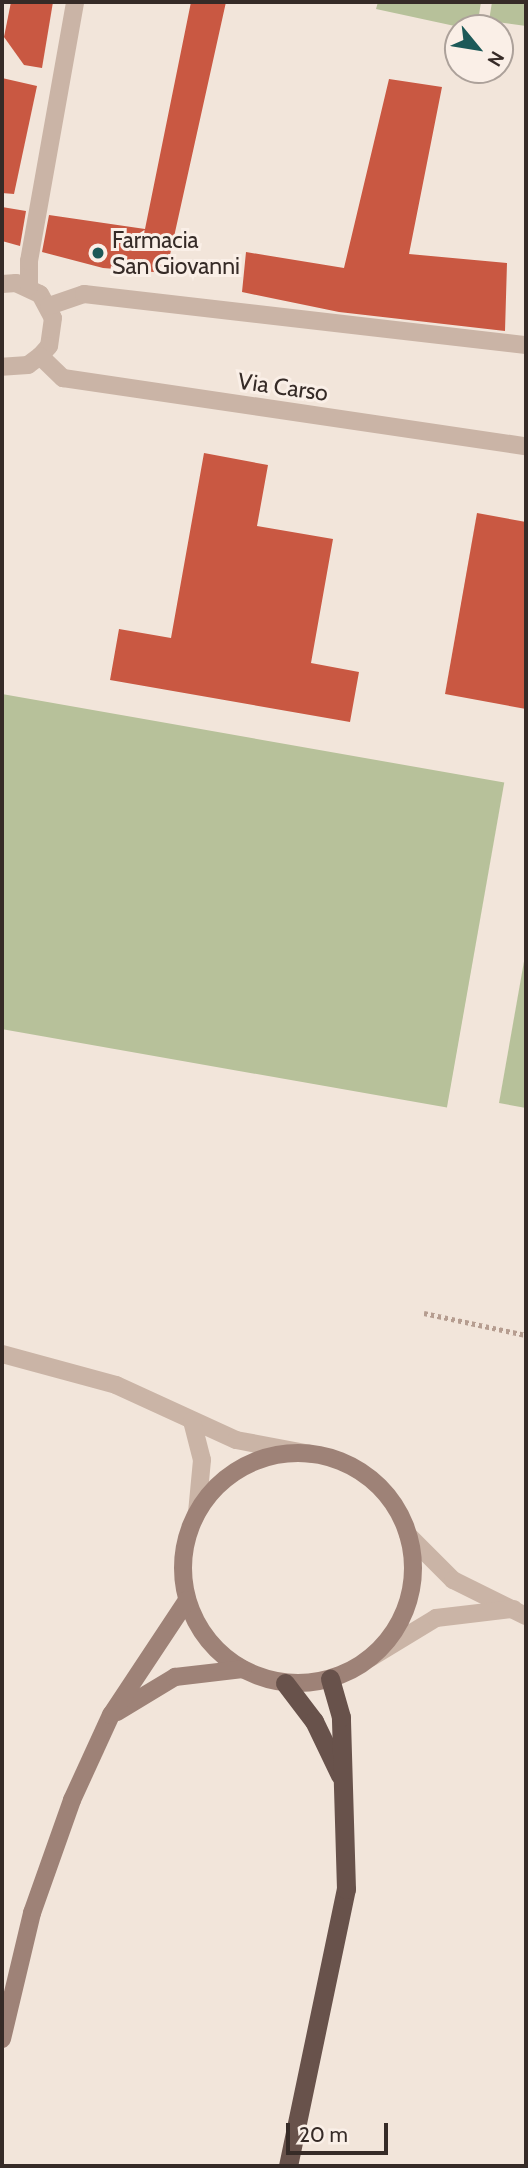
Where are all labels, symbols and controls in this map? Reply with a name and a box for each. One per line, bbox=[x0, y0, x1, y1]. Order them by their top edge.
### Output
north arrow bbox=[444, 14, 514, 84]
text: N bbox=[483, 47, 509, 70]
place label: Farmacia San Giovanni bbox=[112, 226, 240, 280]
marker: Farmacia San Giovanni bbox=[90, 245, 106, 261]
street label: Via Carso bbox=[236, 367, 330, 407]
scale bar bbox=[290, 2108, 392, 2152]
text: 20 m bbox=[299, 2122, 348, 2147]

